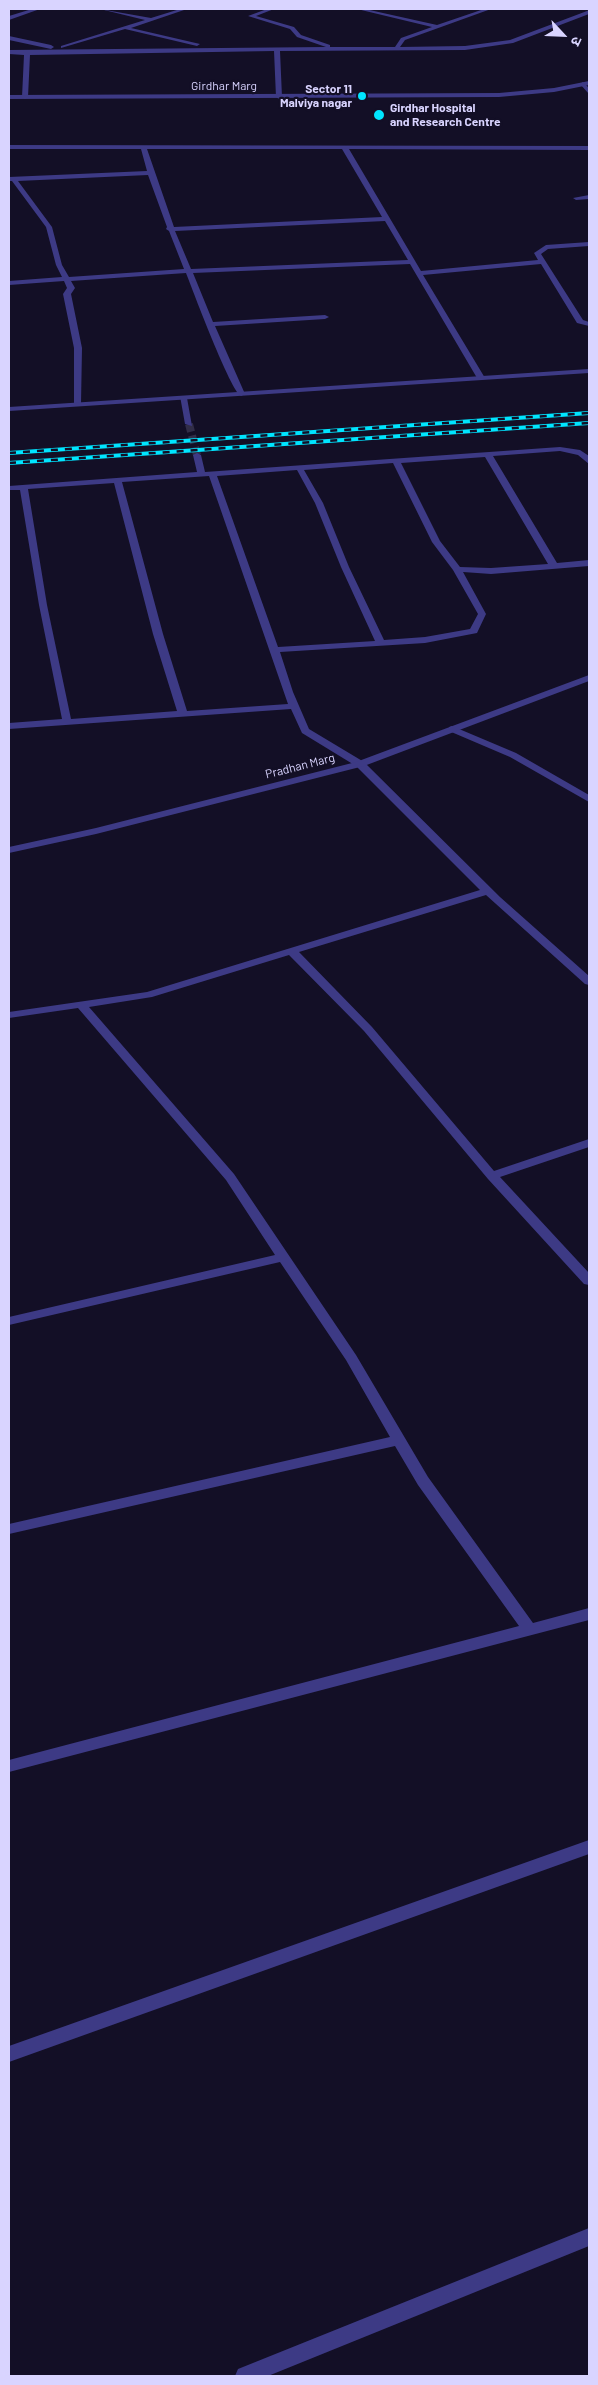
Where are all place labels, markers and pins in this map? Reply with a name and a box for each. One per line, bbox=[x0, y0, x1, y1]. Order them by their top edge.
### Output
place label: Sector 11 Malviya nagar bbox=[280, 82, 352, 110]
marker: Sector 11 Malviya nagar bbox=[356, 90, 368, 102]
place label: Girdhar Hospital and Research Centre bbox=[390, 101, 500, 129]
marker: Girdhar Hospital and Research Centre bbox=[372, 108, 386, 122]

